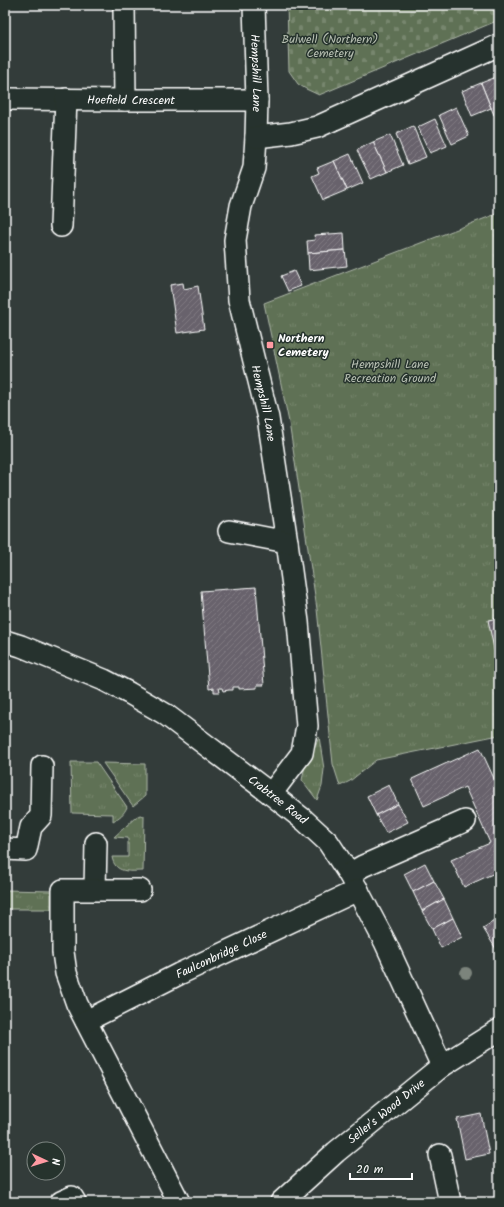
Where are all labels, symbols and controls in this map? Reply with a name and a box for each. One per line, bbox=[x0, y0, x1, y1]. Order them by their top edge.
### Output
park label: Bulwell (Northern) Cemetery bbox=[282, 30, 378, 63]
street label: Hempshill Lane bbox=[245, 34, 266, 113]
street label: Hoefield Crescent bbox=[87, 91, 175, 110]
place label: Northern Cemetery bbox=[278, 329, 330, 362]
marker: Northern Cemetery bbox=[265, 340, 275, 350]
park label: Hempshill Lane Recreation Ground bbox=[344, 355, 437, 388]
street label: Hempshill Lane bbox=[245, 363, 281, 443]
street label: Crabtree Road bbox=[244, 771, 312, 830]
street label: Faulconbridge Close bbox=[173, 925, 271, 984]
street label: Seller's Wood Drive bbox=[344, 1074, 430, 1149]
north arrow bbox=[26, 1141, 66, 1181]
scale bar bbox=[350, 1155, 412, 1181]
text: N bbox=[46, 1158, 64, 1166]
text: 20 m bbox=[356, 1160, 384, 1179]

